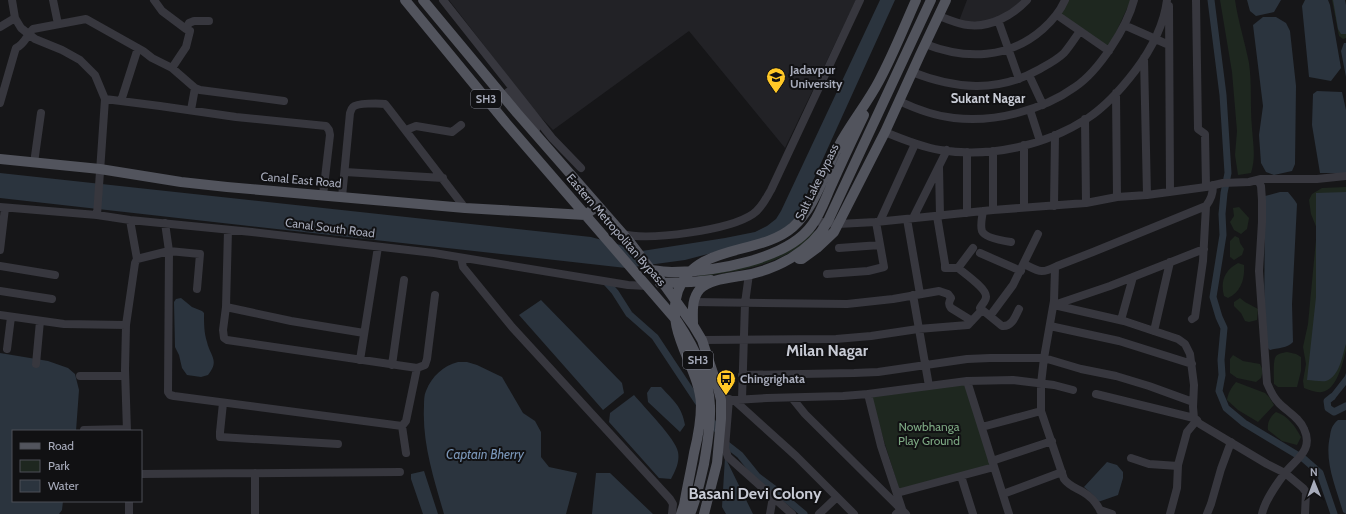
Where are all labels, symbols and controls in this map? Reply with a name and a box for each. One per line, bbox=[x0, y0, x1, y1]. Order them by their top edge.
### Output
place label: Jadavpur University bbox=[789, 62, 843, 91]
school or university icon: Jadavpur University bbox=[765, 66, 787, 94]
road number: SH3 bbox=[471, 90, 501, 108]
district label: Sukant Nagar bbox=[951, 90, 1026, 106]
street label: Salt Lake Bypass bbox=[792, 141, 842, 223]
street label: Canal East Road bbox=[260, 168, 342, 191]
street label: Eastern Metropolitan Bypass bbox=[563, 170, 669, 289]
street label: Canal South Road bbox=[284, 215, 376, 240]
district label: Milan Nagar bbox=[786, 341, 869, 360]
road number: SH3 bbox=[683, 351, 713, 369]
bus stop icon: Chingrighata bbox=[715, 368, 737, 396]
place label: Chingrighata bbox=[740, 371, 805, 386]
park label: Nowbhanga Play Ground bbox=[898, 419, 960, 448]
legend bbox=[12, 430, 142, 502]
text: Road bbox=[48, 438, 74, 453]
water label: Captain Bherry bbox=[446, 446, 525, 462]
text: Park bbox=[48, 458, 70, 473]
north arrow bbox=[1294, 462, 1334, 502]
text: N bbox=[1310, 465, 1318, 479]
text: Water bbox=[48, 478, 79, 493]
district label: Basani Devi Colony bbox=[688, 484, 822, 503]

